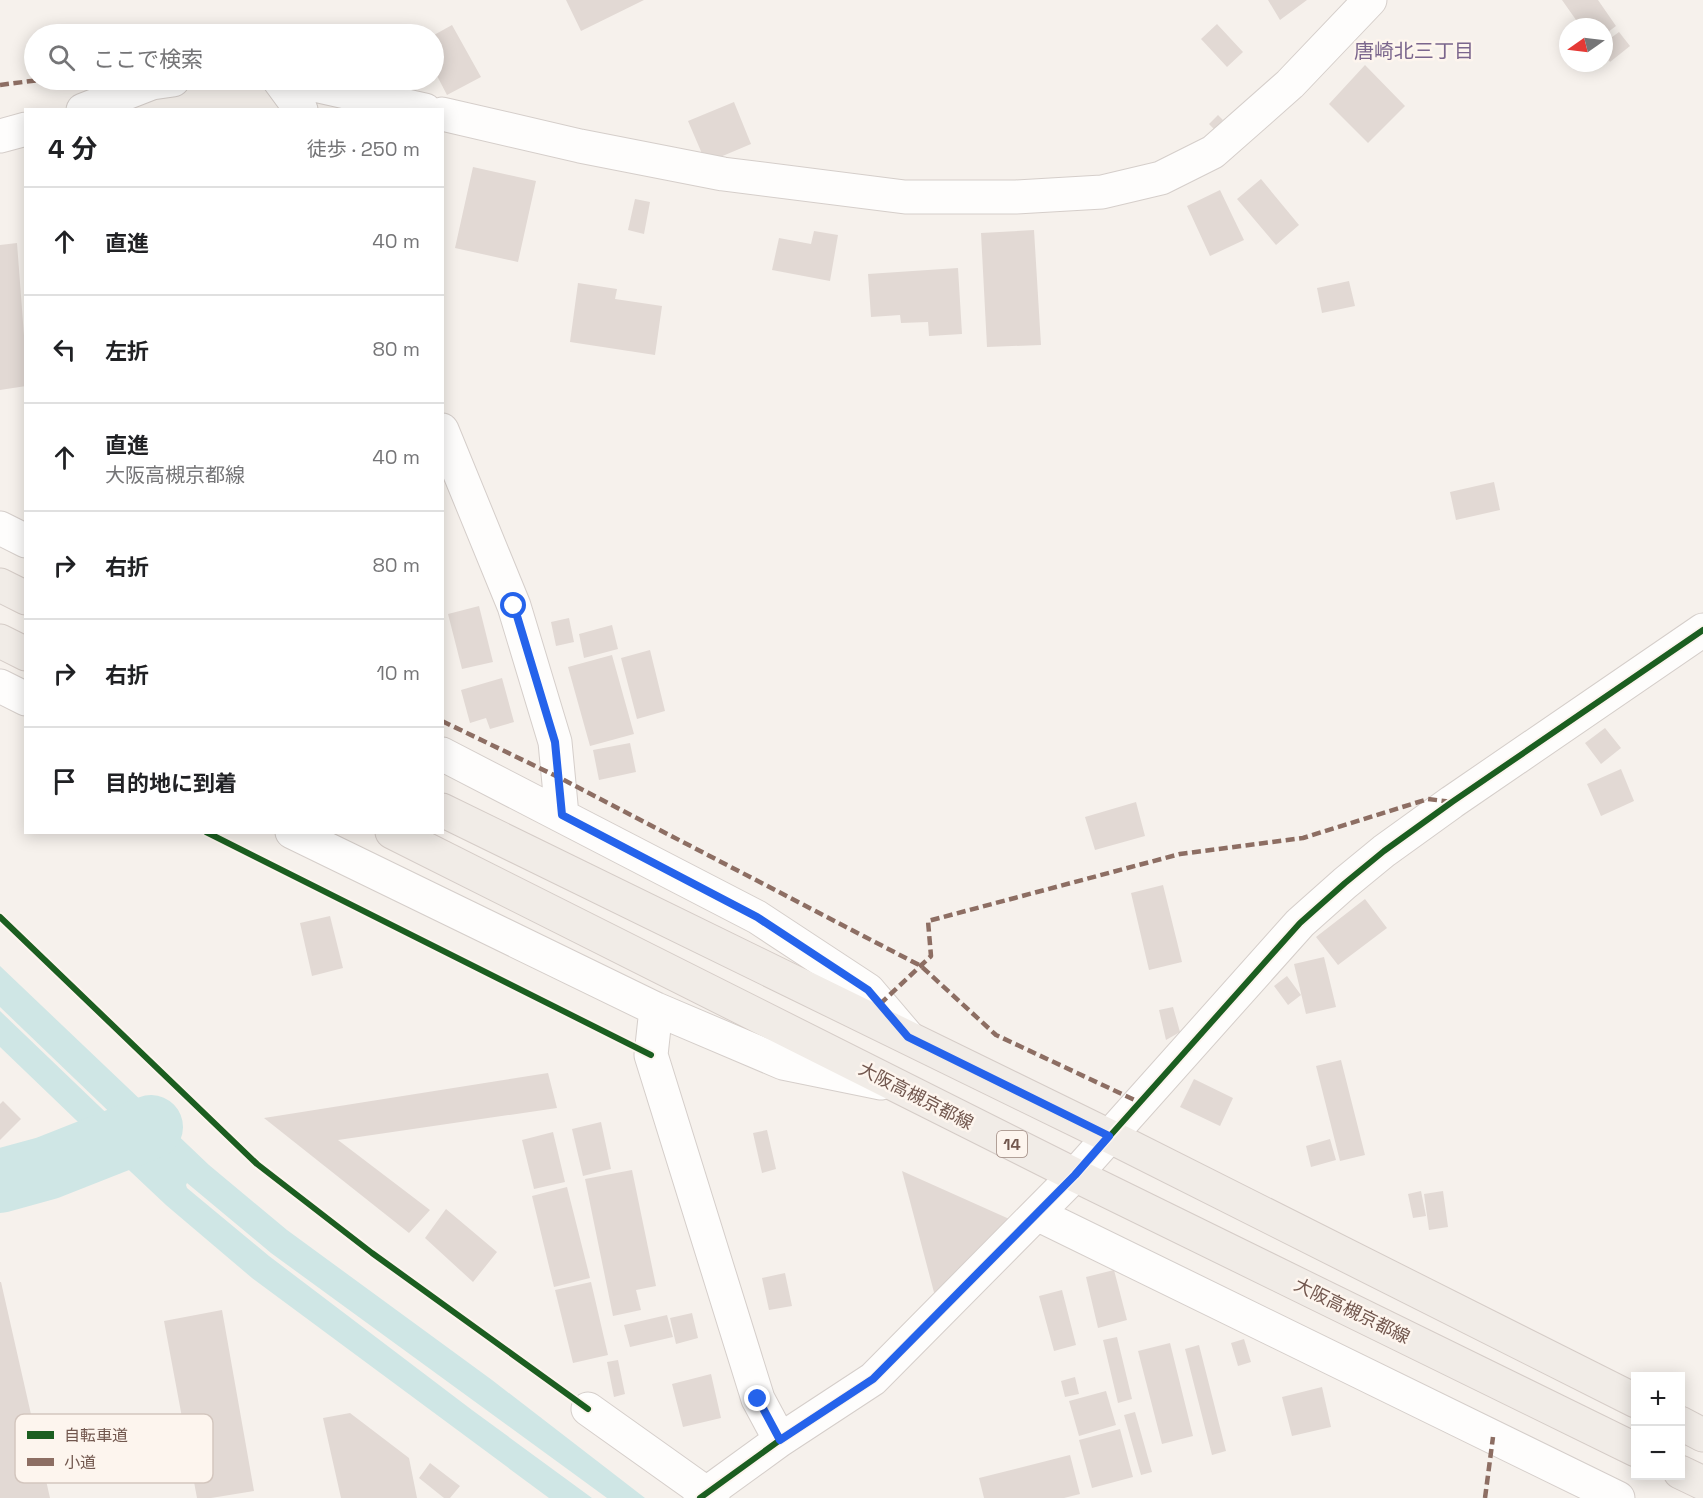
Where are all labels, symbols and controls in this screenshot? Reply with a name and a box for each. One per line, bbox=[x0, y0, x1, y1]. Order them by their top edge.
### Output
north arrow bbox=[1559, 18, 1613, 72]
search box bbox=[24, 24, 444, 90]
district label: 唐崎北三丁目 bbox=[1354, 38, 1474, 64]
icon: search bbox=[45, 41, 78, 74]
text: ここで検索 bbox=[93, 45, 203, 73]
text: 4 分 bbox=[48, 132, 97, 166]
text: 徒歩 · 250 m bbox=[307, 136, 420, 162]
icon: ahead bbox=[48, 225, 81, 258]
text: 40 m bbox=[372, 228, 420, 254]
text: 直進 bbox=[105, 229, 149, 257]
icon: left bbox=[48, 333, 81, 366]
text: 80 m bbox=[372, 336, 420, 362]
text: 左折 bbox=[105, 337, 149, 365]
text: 直進 bbox=[105, 431, 149, 459]
icon: ahead bbox=[48, 441, 81, 474]
text: 40 m bbox=[372, 444, 420, 470]
text: 大阪高槻京都線 bbox=[105, 462, 245, 488]
icon: right bbox=[48, 549, 81, 582]
text: 80 m bbox=[372, 552, 420, 578]
text: 右折 bbox=[105, 553, 149, 581]
route start bbox=[500, 592, 526, 618]
icon: right bbox=[48, 657, 81, 690]
text: 10 m bbox=[376, 660, 420, 686]
text: 右折 bbox=[105, 661, 149, 689]
icon: arrive bbox=[48, 765, 81, 798]
text: 目的地に到着 bbox=[105, 769, 237, 797]
street label: 大阪高槻京都線 bbox=[855, 1057, 978, 1134]
road number: 14 bbox=[997, 1131, 1027, 1157]
street label: 大阪高槻京都線 bbox=[1291, 1273, 1414, 1349]
map controls bbox=[1631, 1372, 1685, 1480]
button: + bbox=[1631, 1372, 1685, 1426]
route end bbox=[744, 1385, 770, 1411]
legend bbox=[15, 1414, 213, 1483]
text: 自転車道 bbox=[64, 1425, 128, 1446]
button: − bbox=[1631, 1426, 1685, 1480]
text: 小道 bbox=[64, 1452, 96, 1473]

